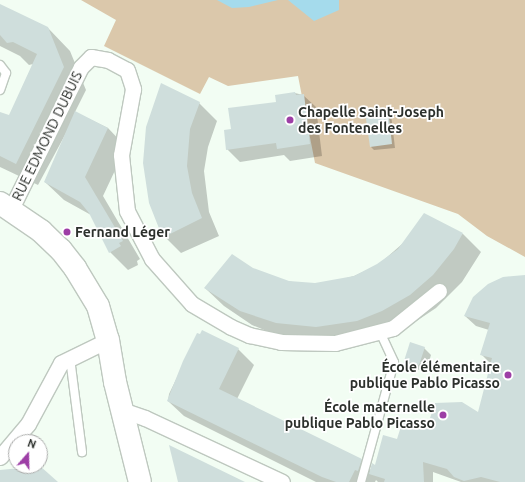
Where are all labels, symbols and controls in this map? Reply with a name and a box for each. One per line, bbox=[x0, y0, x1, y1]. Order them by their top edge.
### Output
street label: RUE EDMOND DUBUIS bbox=[8, 68, 86, 204]
place label: Chapelle Saint-Joseph des Fontenelles bbox=[298, 104, 444, 136]
marker: Chapelle Saint-Joseph des Fontenelles bbox=[285, 115, 295, 125]
place label: Fernand Léger bbox=[75, 224, 170, 240]
marker: Fernand Léger bbox=[62, 227, 72, 237]
place label: École élémentaire publique Pablo Picasso bbox=[350, 359, 500, 392]
marker: École élémentaire publique Pablo Picasso bbox=[503, 370, 513, 380]
place label: École maternelle publique Pablo Picasso bbox=[285, 399, 435, 432]
marker: École maternelle publique Pablo Picasso bbox=[438, 410, 448, 420]
north arrow bbox=[8, 434, 48, 474]
text: N bbox=[26, 437, 38, 451]

